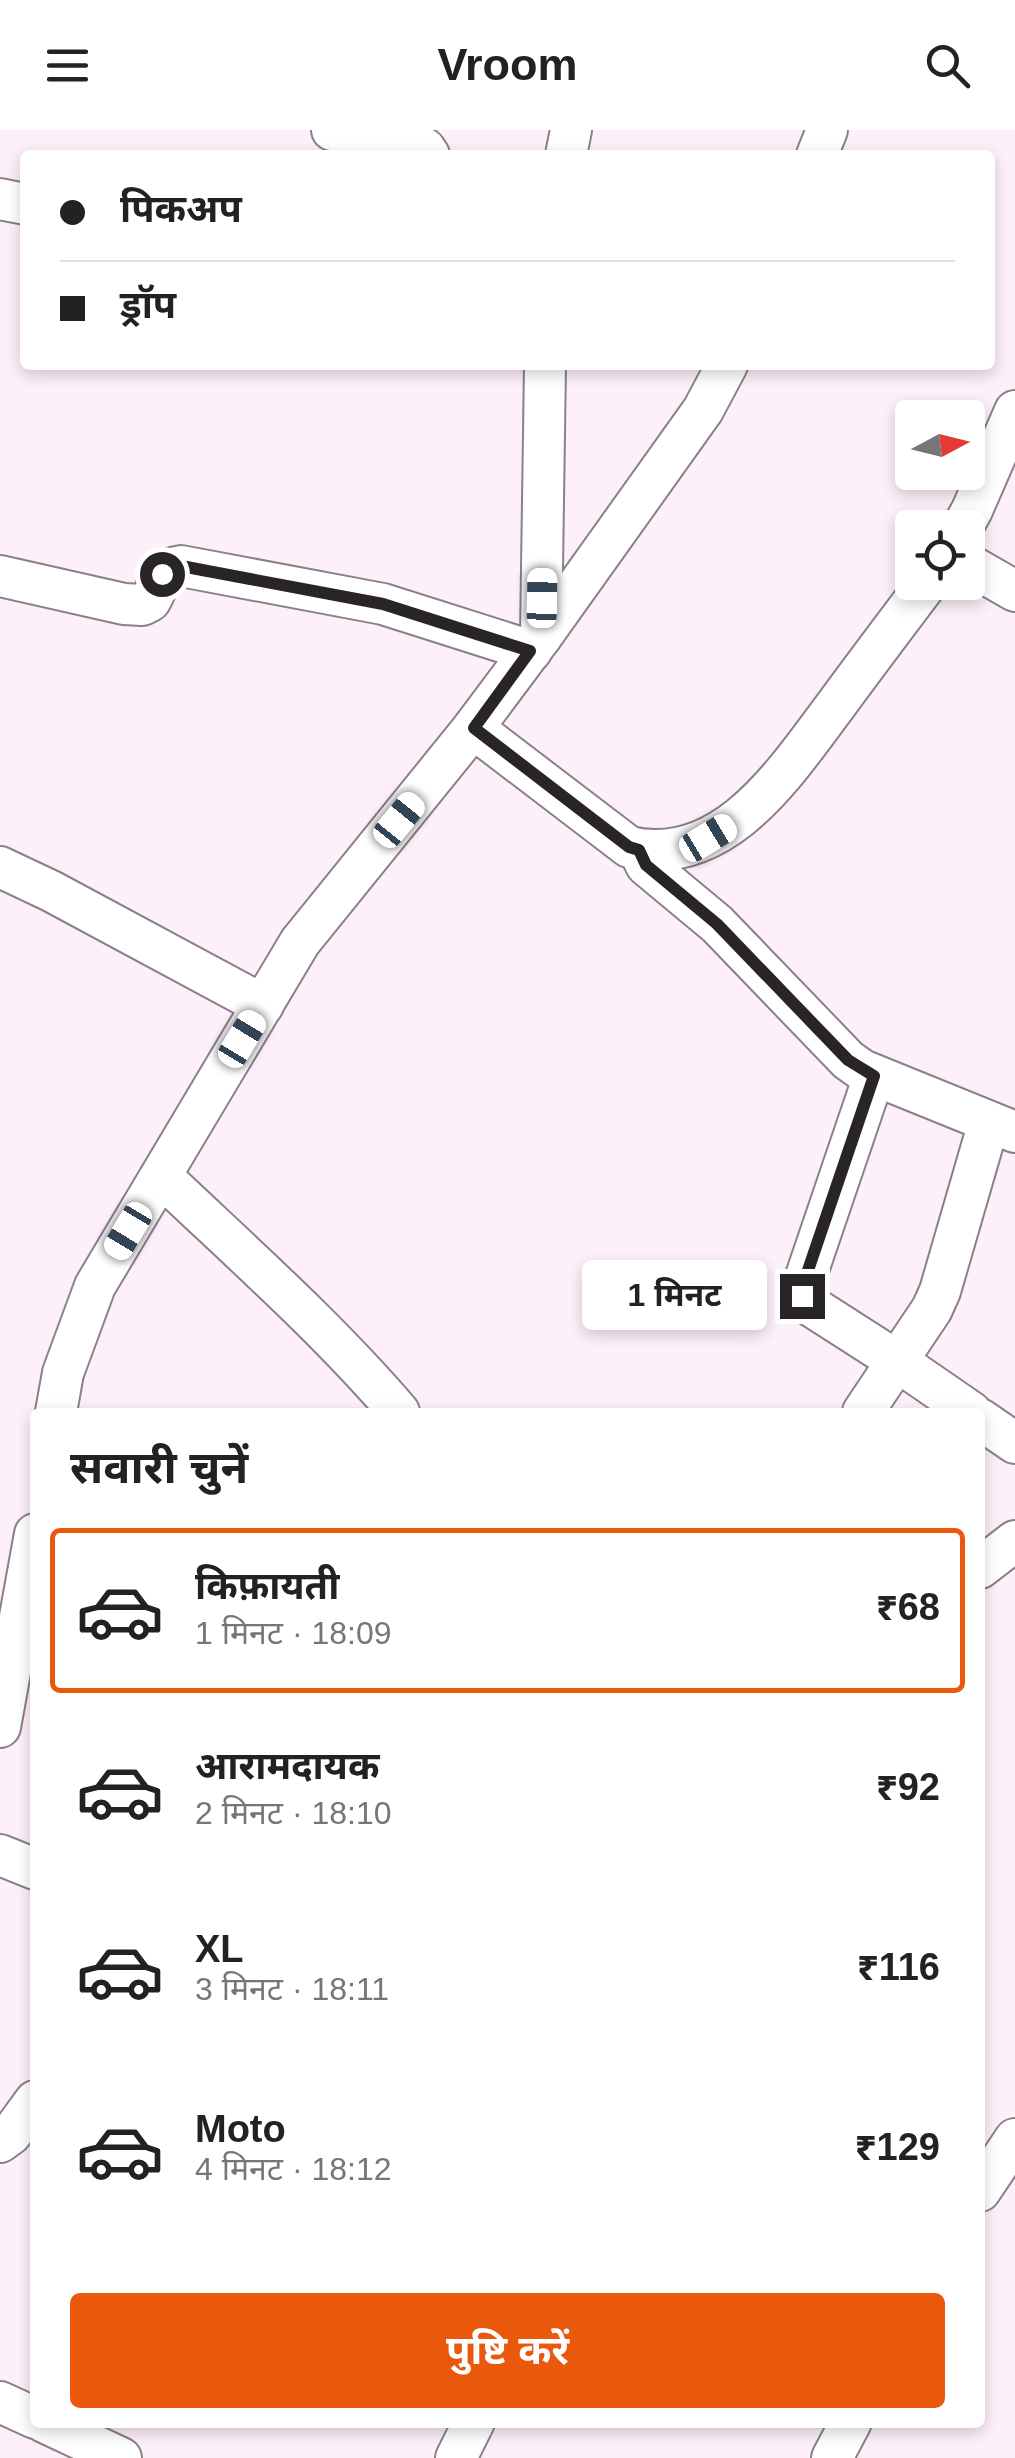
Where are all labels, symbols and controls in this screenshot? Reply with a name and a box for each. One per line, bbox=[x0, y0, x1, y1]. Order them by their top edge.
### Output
icon: menu bbox=[40, 38, 95, 93]
icon: search bbox=[920, 38, 975, 93]
text: Vroom bbox=[437, 39, 578, 90]
text: पिकअप bbox=[120, 188, 242, 230]
text: ड्रॉप bbox=[120, 284, 176, 326]
north arrow bbox=[895, 400, 985, 490]
map controls bbox=[895, 400, 985, 600]
button: locate bbox=[895, 510, 985, 600]
route start bbox=[140, 552, 185, 597]
car bbox=[526, 568, 558, 628]
car bbox=[368, 787, 430, 853]
car bbox=[675, 810, 741, 866]
car bbox=[214, 1006, 270, 1072]
car bbox=[100, 1198, 156, 1264]
callout: 1 मिनट bbox=[582, 1261, 767, 1331]
route end bbox=[780, 1274, 825, 1319]
text: 1 मिनट bbox=[628, 1277, 721, 1313]
text: सवारी चुनें bbox=[70, 1442, 248, 1493]
text: किफ़ायती bbox=[195, 1565, 339, 1607]
icon: car bbox=[75, 1566, 165, 1656]
text: ₹68 bbox=[876, 1586, 940, 1628]
text: 1 मिनट · 18:09 bbox=[195, 1615, 392, 1651]
text: आरामदायक bbox=[195, 1745, 379, 1787]
icon: car bbox=[75, 1746, 165, 1836]
text: ₹92 bbox=[876, 1766, 940, 1808]
text: 2 मिनट · 18:10 bbox=[195, 1795, 392, 1831]
icon: car bbox=[75, 1926, 165, 2016]
text: XL bbox=[195, 1928, 244, 1970]
text: ₹116 bbox=[857, 1946, 940, 1988]
text: 3 मिनट · 18:11 bbox=[195, 1971, 389, 2007]
icon: car bbox=[75, 2106, 165, 2196]
text: Moto bbox=[195, 2108, 286, 2150]
text: ₹129 bbox=[855, 2126, 940, 2168]
text: 4 मिनट · 18:12 bbox=[195, 2151, 392, 2187]
button: पुष्टि करें bbox=[70, 2293, 945, 2408]

